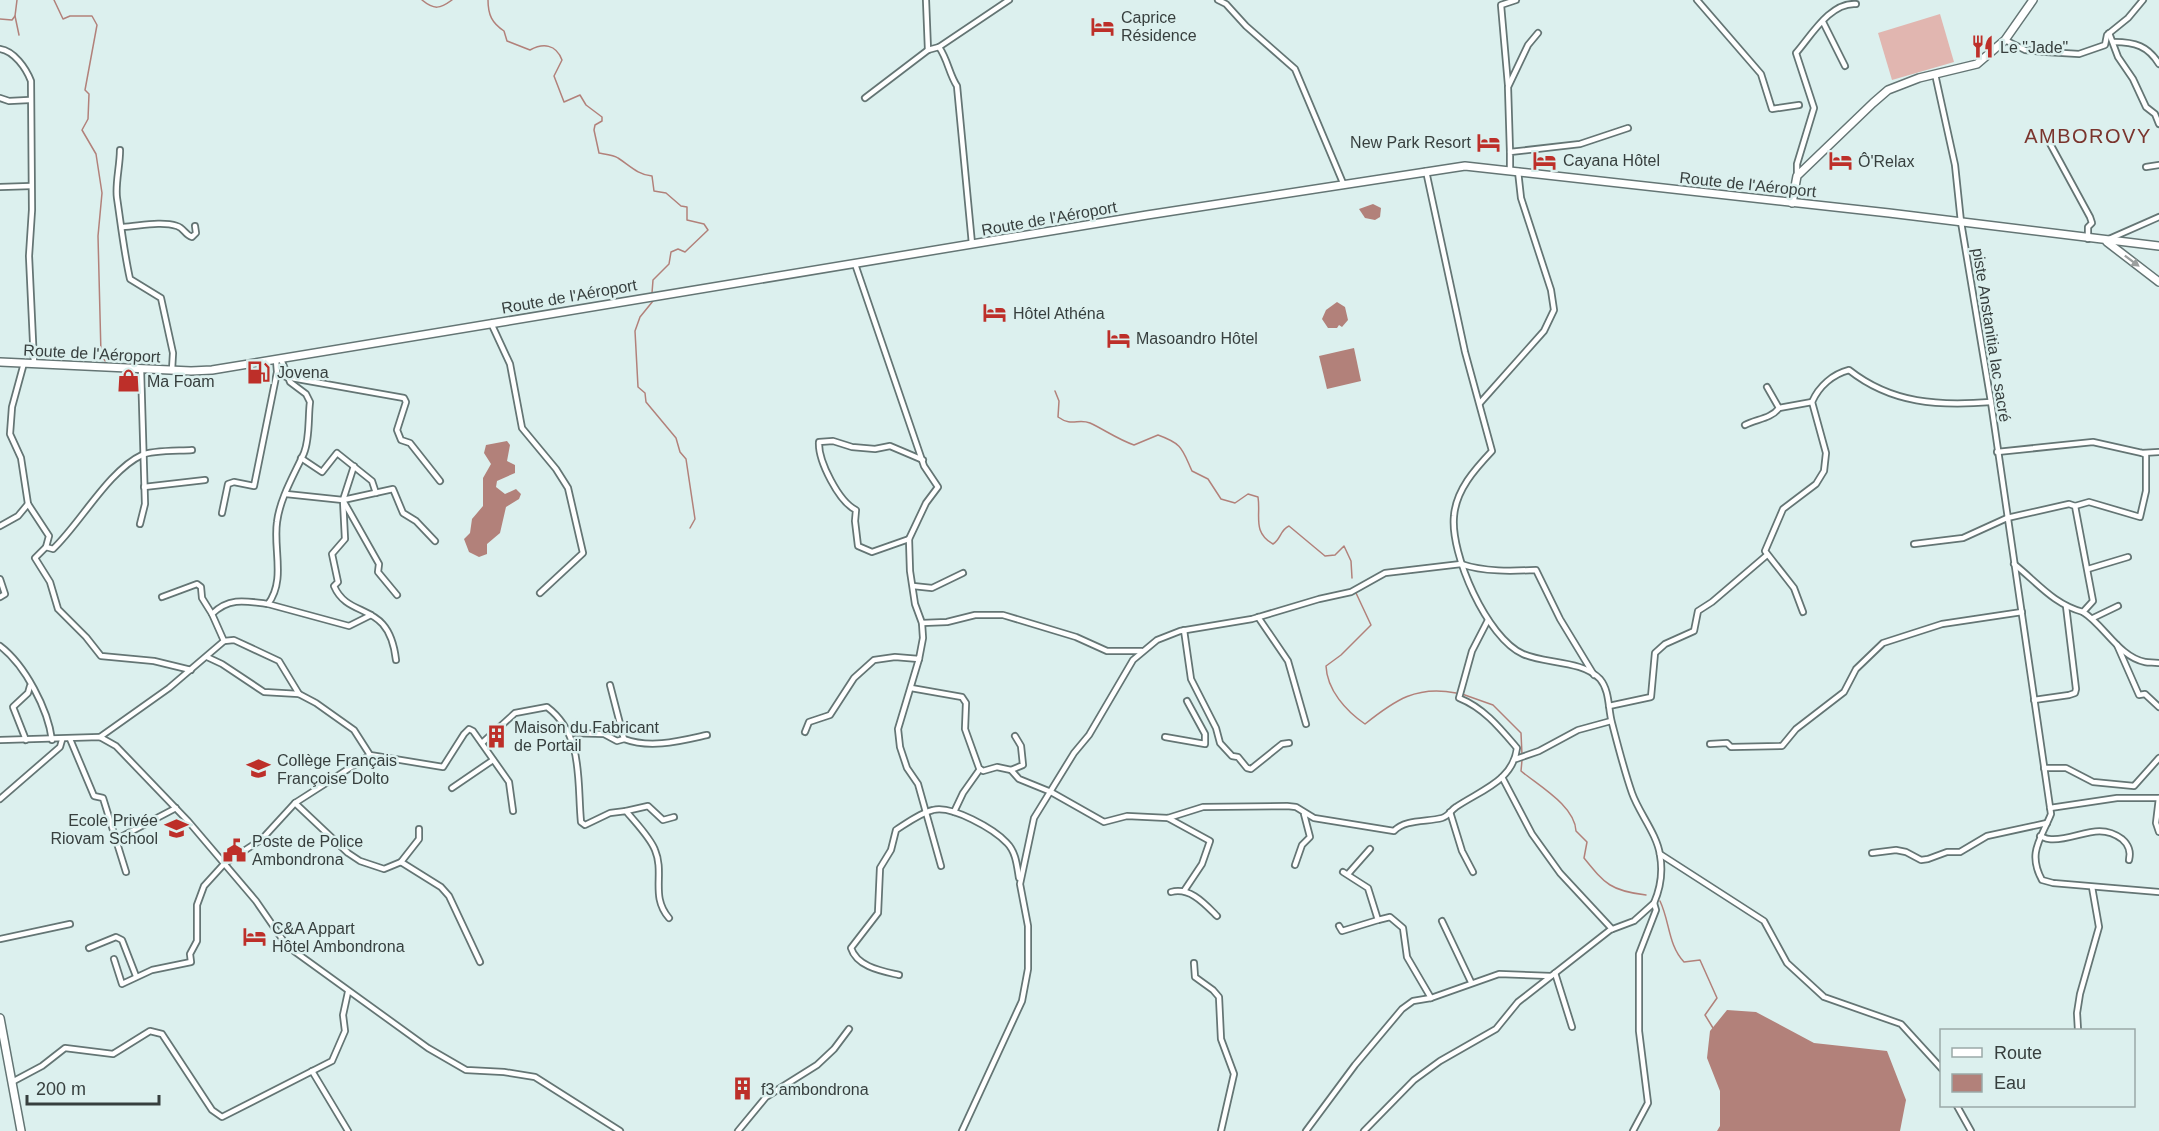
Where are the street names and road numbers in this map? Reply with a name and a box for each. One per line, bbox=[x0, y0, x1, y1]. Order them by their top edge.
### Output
street label: Route de l'Aéroport bbox=[1679, 169, 1818, 200]
street label: Route de l'Aéroport bbox=[980, 198, 1119, 239]
street label: piste Anstanitia lac sacré bbox=[1969, 247, 2014, 423]
street label: Route de l'Aéroport bbox=[500, 276, 639, 317]
street label: Route de l'Aéroport bbox=[23, 341, 162, 366]

